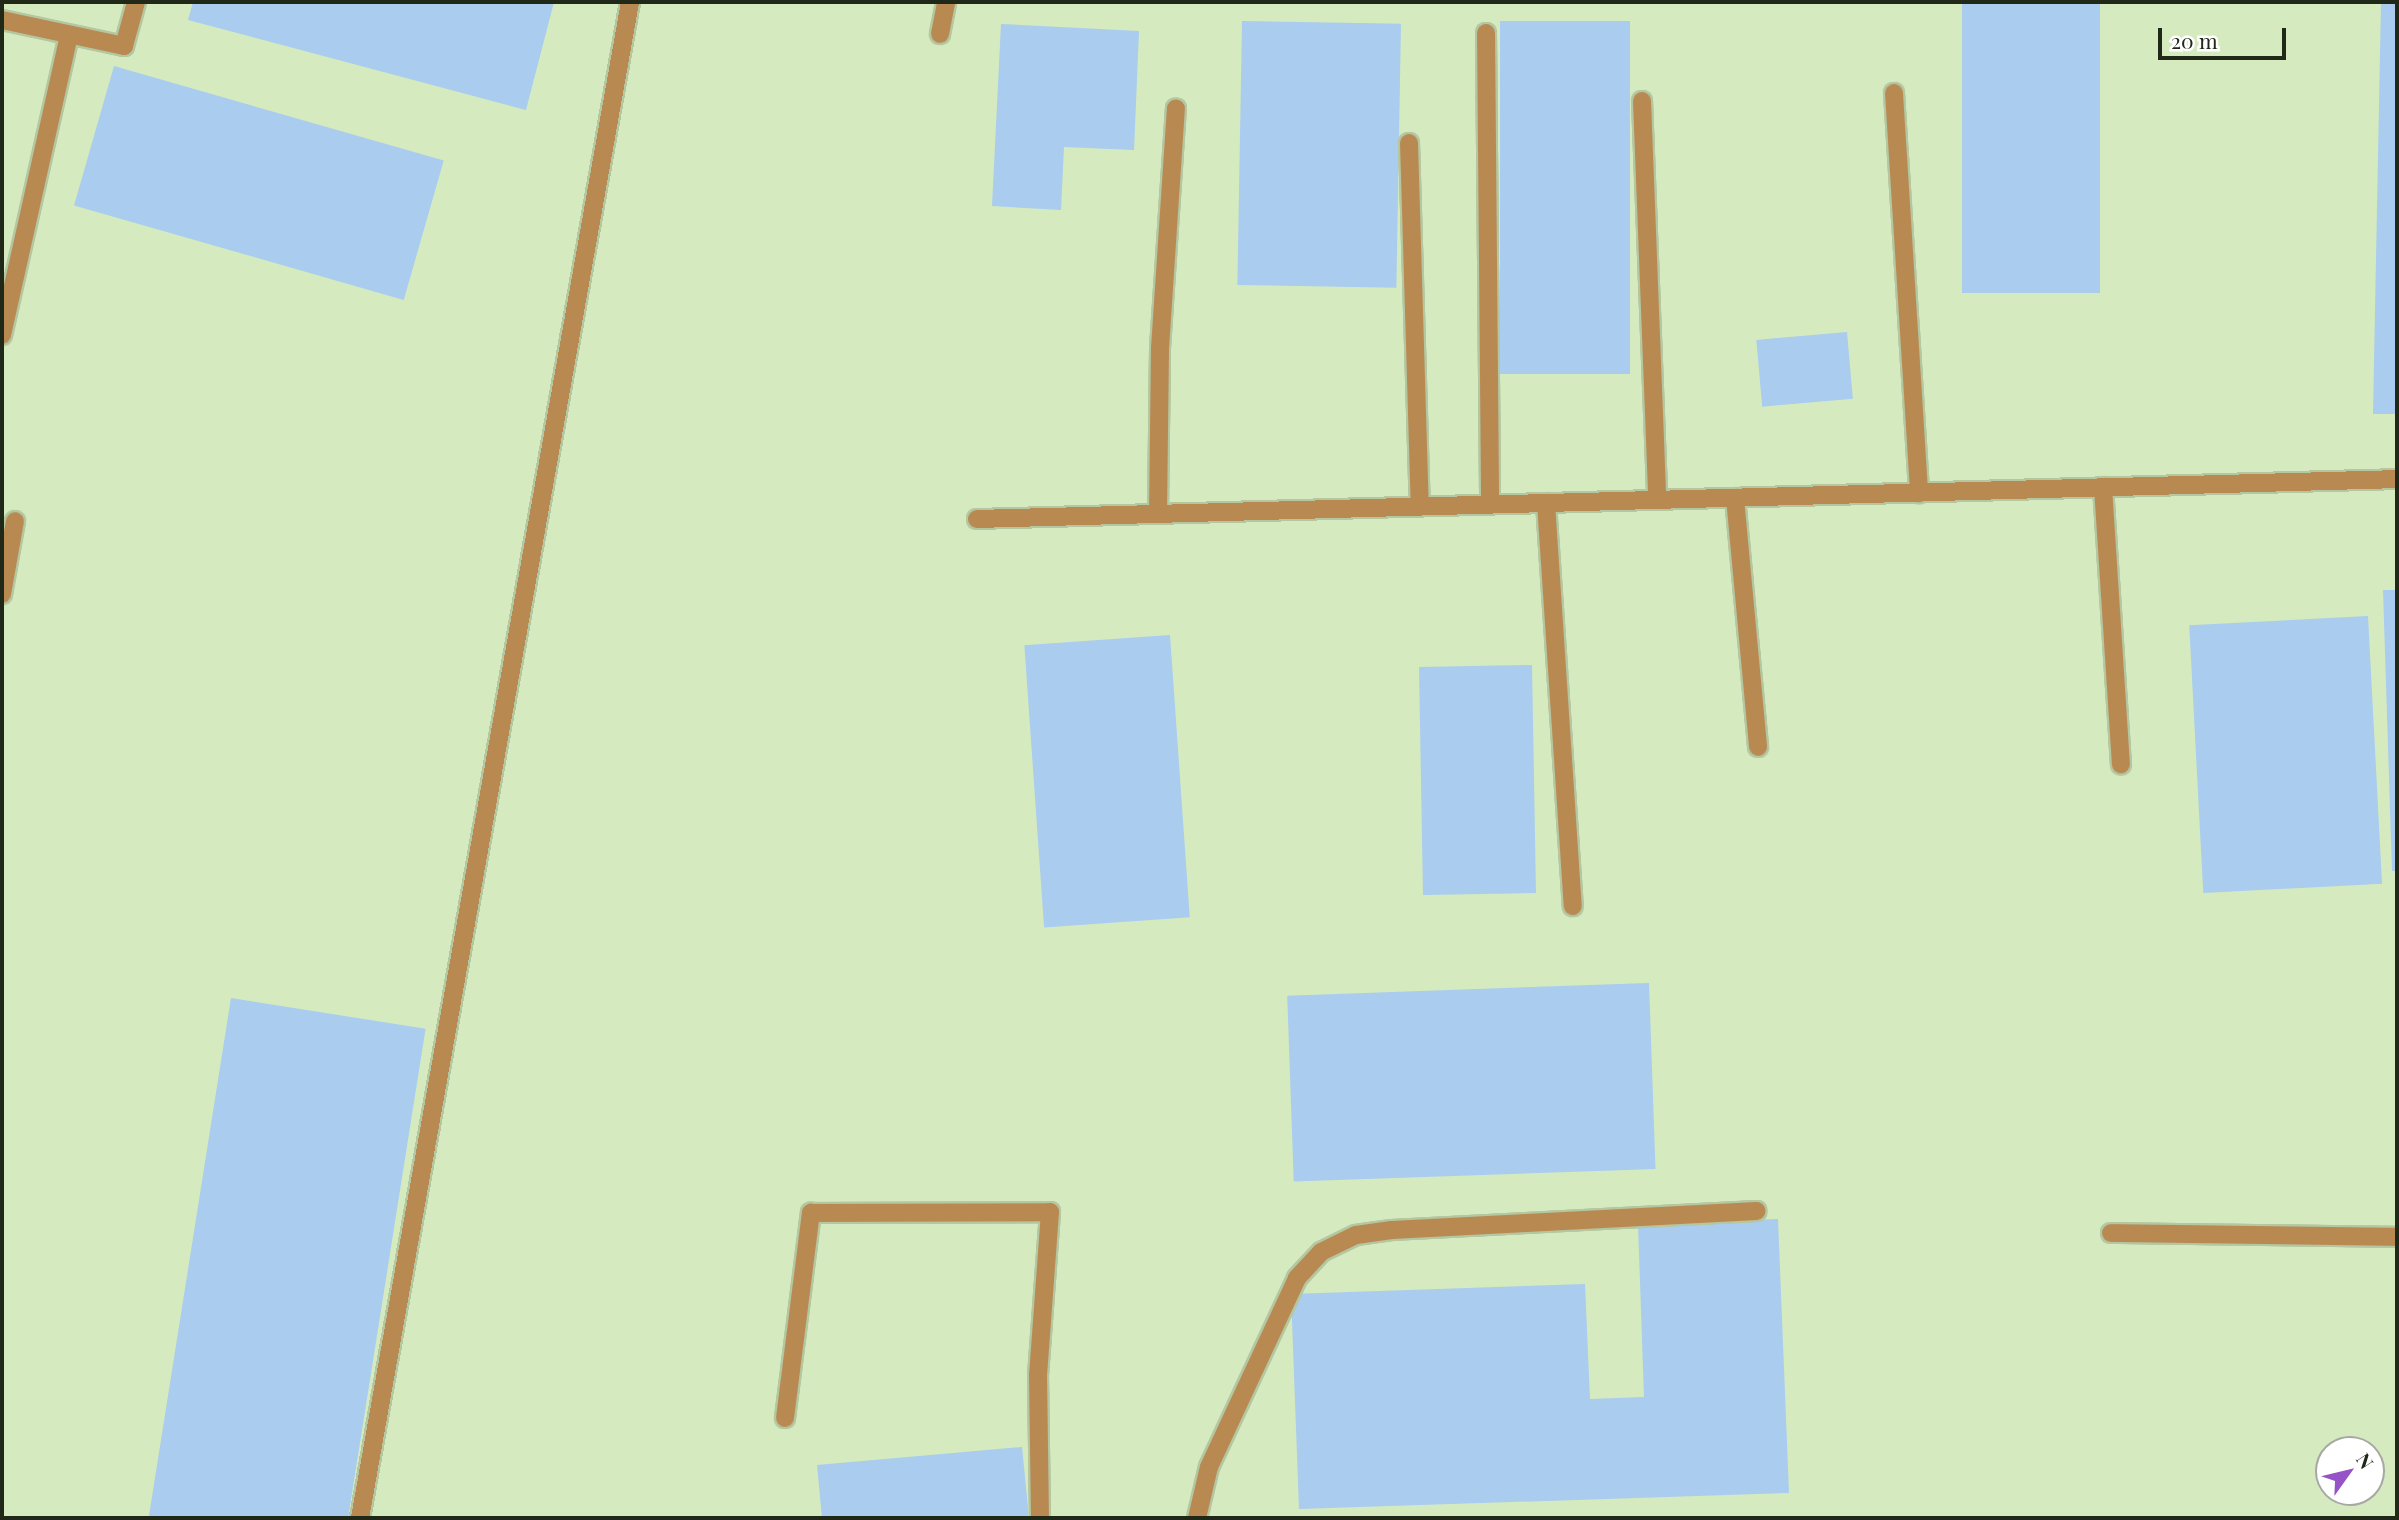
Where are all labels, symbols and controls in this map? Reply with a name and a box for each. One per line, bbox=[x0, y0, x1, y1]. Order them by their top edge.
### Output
scale bar bbox=[2161, 14, 2289, 58]
text: 20 m bbox=[2171, 26, 2218, 54]
north arrow bbox=[2315, 1436, 2385, 1506]
text: N bbox=[2351, 1447, 2380, 1473]

